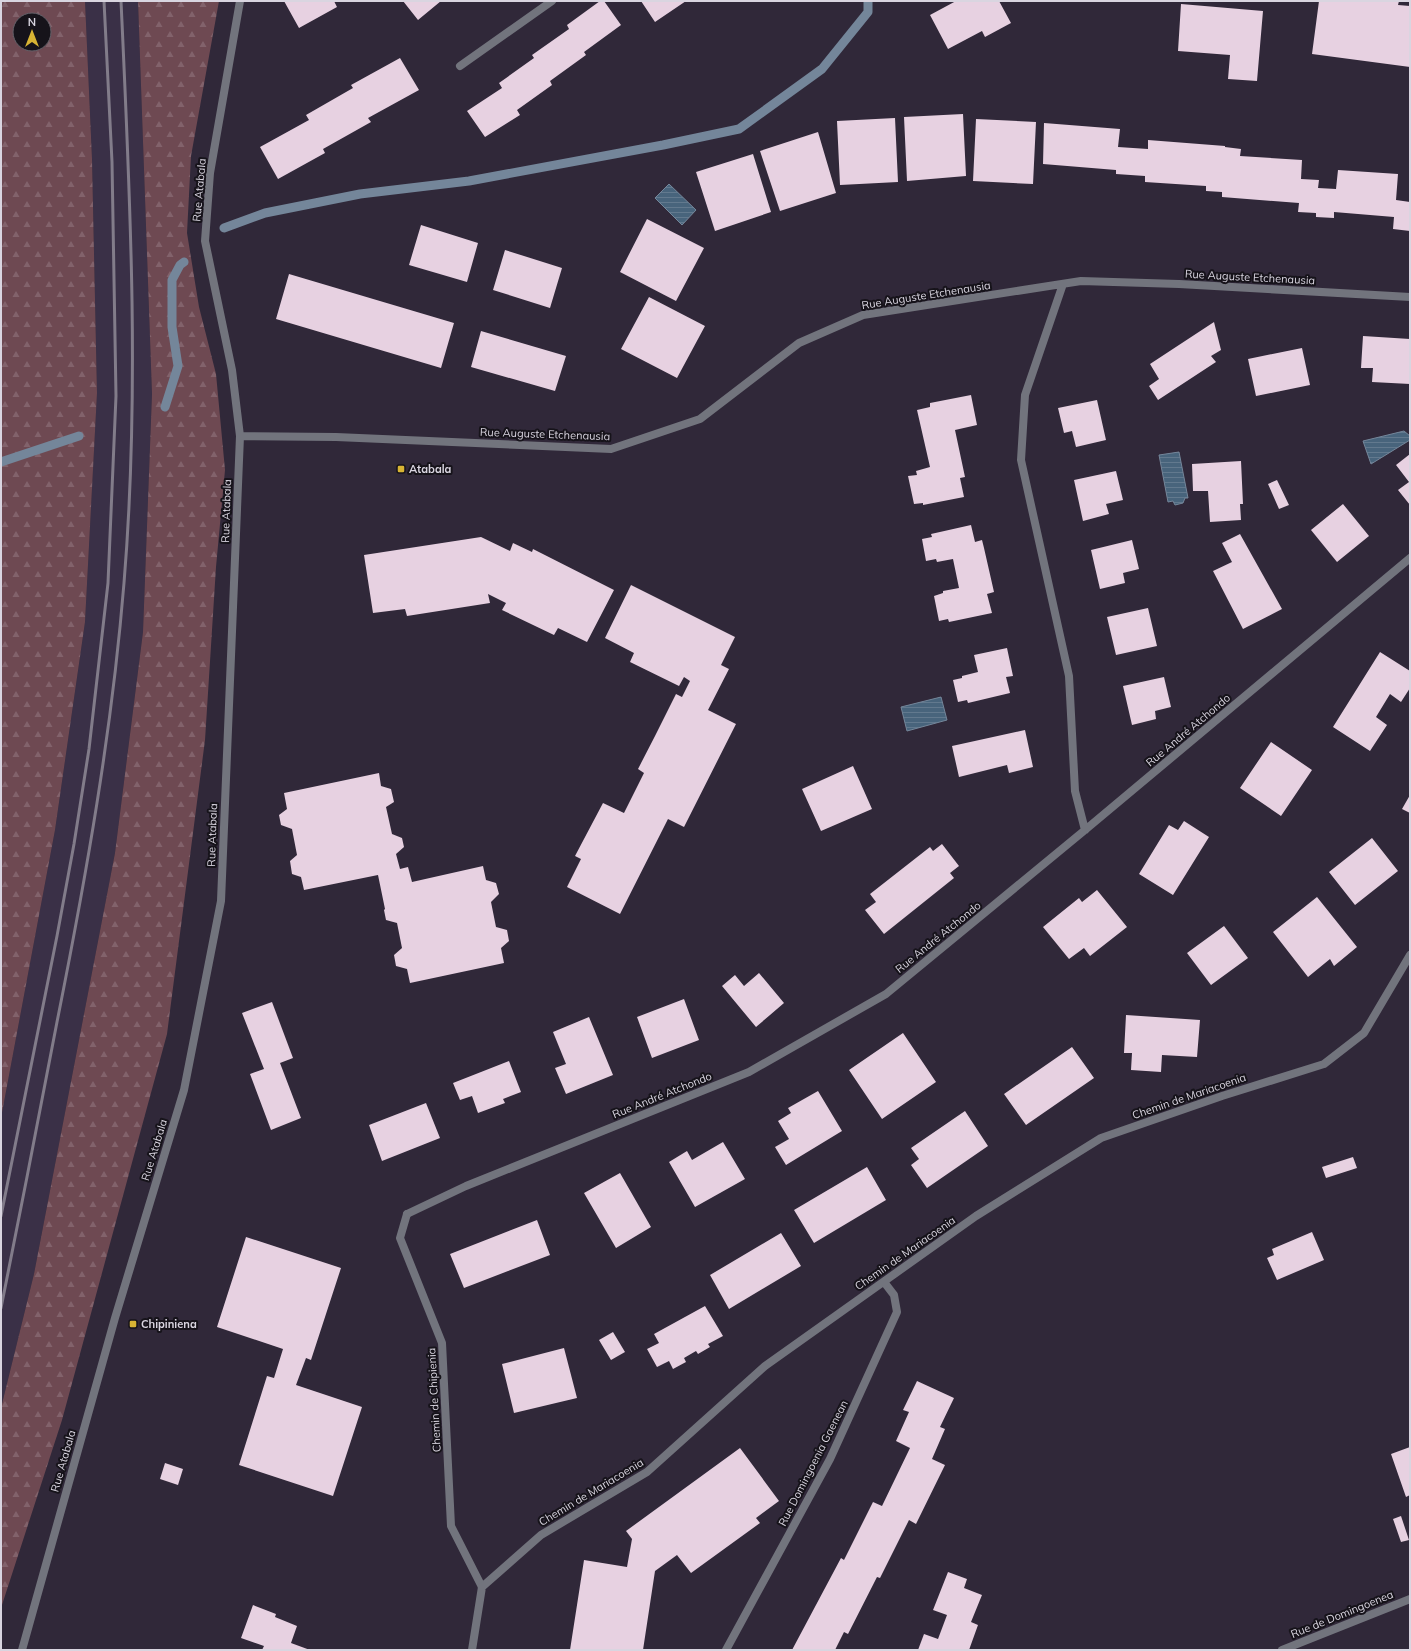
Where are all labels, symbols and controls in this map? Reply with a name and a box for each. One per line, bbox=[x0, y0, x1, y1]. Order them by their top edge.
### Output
north arrow bbox=[12, 12, 52, 52]
text: N bbox=[28, 15, 36, 29]
street label: Rue Atabala bbox=[189, 158, 209, 222]
street label: Rue Auguste Etchenausia bbox=[1185, 267, 1315, 287]
street label: Rue Auguste Etchenausia bbox=[860, 278, 992, 312]
street label: Rue Auguste Etchenausia bbox=[480, 425, 610, 443]
place label: Atabala bbox=[409, 462, 452, 476]
marker: Atabala bbox=[396, 464, 406, 474]
street label: Rue Atabala bbox=[218, 479, 234, 543]
street label: Rue André Atchondo bbox=[1143, 691, 1233, 769]
street label: Rue Atabala bbox=[204, 803, 220, 867]
street label: Rue André Atchondo bbox=[892, 898, 984, 976]
street label: Rue André Atchondo bbox=[610, 1069, 714, 1121]
street label: Chemin de Mariacoenia bbox=[1130, 1070, 1248, 1122]
street label: Rue Atabala bbox=[138, 1118, 170, 1182]
street label: Chemin de Mariacoenia bbox=[852, 1213, 958, 1293]
place label: Chipiniena bbox=[141, 1317, 197, 1331]
marker: Chipiniena bbox=[128, 1319, 138, 1329]
street label: Chemin de Chipienia bbox=[424, 1347, 444, 1453]
street label: Rue Domingoenia Gaenean bbox=[775, 1398, 851, 1528]
street label: Rue Atabala bbox=[48, 1428, 78, 1494]
street label: Chemin de Mariacoenia bbox=[536, 1455, 646, 1529]
street label: Rue de Domingoenea bbox=[1289, 1587, 1395, 1641]

